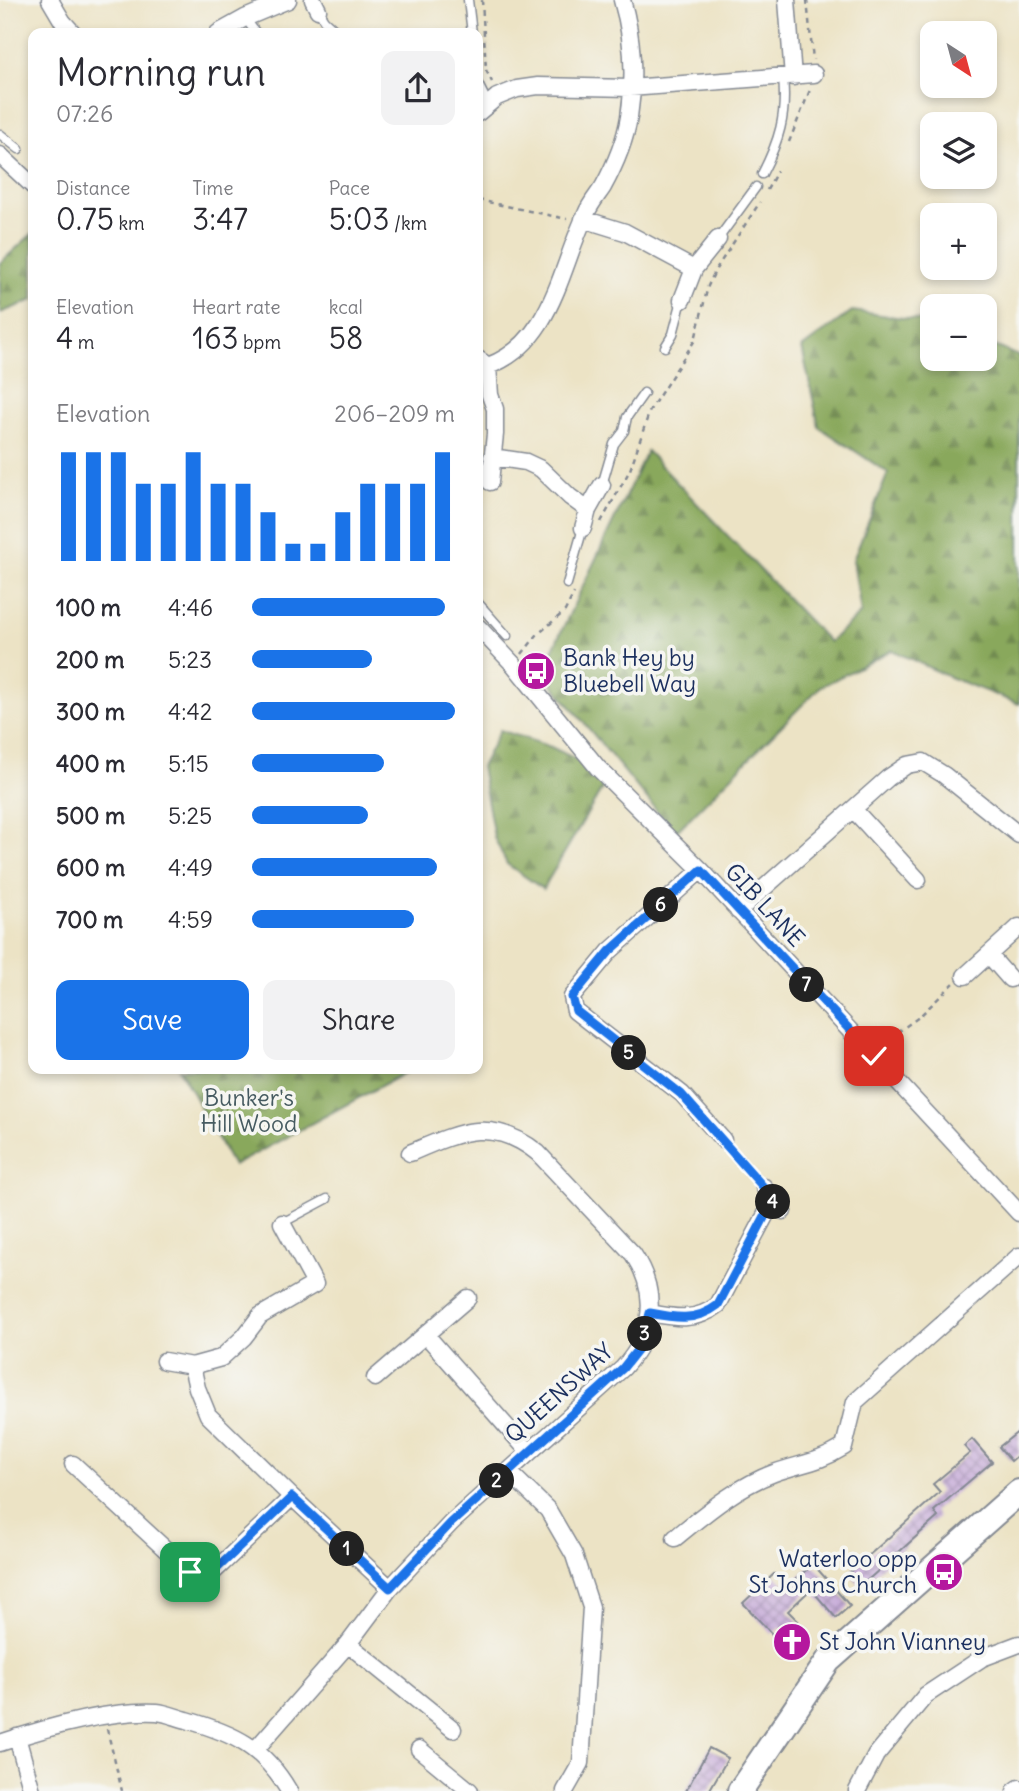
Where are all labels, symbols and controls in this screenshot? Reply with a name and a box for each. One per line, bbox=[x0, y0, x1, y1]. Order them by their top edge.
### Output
north arrow bbox=[920, 21, 998, 98]
map controls bbox=[920, 21, 997, 371]
text: Morning run bbox=[56, 49, 266, 96]
button: share bbox=[381, 51, 455, 125]
text: 07:26 bbox=[56, 99, 113, 128]
button: layers bbox=[920, 112, 997, 189]
text: Distance bbox=[56, 176, 130, 200]
text: Time bbox=[192, 176, 233, 200]
text: Pace bbox=[329, 176, 370, 200]
text: 0.75 bbox=[56, 200, 114, 238]
text: 3:47 bbox=[192, 200, 248, 238]
text: 5:03 bbox=[329, 200, 389, 238]
button: + bbox=[920, 203, 997, 280]
text: km bbox=[114, 211, 145, 235]
text: /km bbox=[389, 211, 427, 235]
button: − bbox=[920, 294, 997, 371]
text: Elevation bbox=[56, 295, 134, 319]
text: Heart rate bbox=[192, 295, 280, 319]
text: kcal bbox=[329, 295, 363, 319]
text: 4 bbox=[56, 319, 73, 357]
text: 163 bbox=[192, 319, 239, 357]
text: 58 bbox=[329, 319, 363, 357]
text: m bbox=[73, 330, 95, 354]
text: bpm bbox=[239, 330, 281, 354]
text: Elevation bbox=[56, 399, 150, 428]
text: 206–209 m bbox=[334, 399, 455, 428]
text: 100 m bbox=[56, 593, 121, 622]
text: 4:46 bbox=[168, 593, 213, 622]
place label: Bank Hey by Bluebell Way bbox=[563, 643, 696, 698]
text: 200 m bbox=[56, 645, 125, 674]
text: 5:23 bbox=[168, 645, 212, 674]
bus stop icon: Bank Hey by Bluebell Way bbox=[515, 650, 557, 692]
text: 300 m bbox=[56, 697, 125, 726]
text: 4:42 bbox=[168, 697, 212, 726]
text: 400 m bbox=[56, 749, 125, 778]
text: 5:15 bbox=[168, 749, 209, 778]
text: 500 m bbox=[56, 801, 125, 830]
text: 5:25 bbox=[168, 801, 212, 830]
text: 600 m bbox=[56, 853, 125, 882]
text: 4:49 bbox=[168, 853, 213, 882]
street label: GIB LANE bbox=[719, 857, 811, 953]
pin: 6 bbox=[644, 888, 678, 922]
text: 6 bbox=[655, 892, 666, 916]
text: 700 m bbox=[56, 905, 123, 934]
text: 4:59 bbox=[168, 905, 213, 934]
pin: 7 bbox=[790, 968, 824, 1002]
text: 7 bbox=[802, 972, 811, 996]
button: Save bbox=[56, 980, 249, 1060]
button: Share bbox=[263, 980, 455, 1060]
pin bbox=[844, 1026, 904, 1086]
pin: 5 bbox=[612, 1036, 646, 1070]
icon: check bbox=[855, 1037, 893, 1075]
text: 5 bbox=[623, 1040, 634, 1064]
park label: Bunker's Hill Wood bbox=[201, 1083, 297, 1138]
pin: 4 bbox=[756, 1184, 790, 1220]
text: 4 bbox=[767, 1189, 778, 1213]
pin: 3 bbox=[628, 1316, 662, 1352]
text: 3 bbox=[639, 1321, 650, 1345]
street label: QUEENSWAY bbox=[499, 1336, 619, 1449]
pin: 2 bbox=[480, 1464, 514, 1498]
text: 2 bbox=[491, 1468, 502, 1492]
pin: 1 bbox=[330, 1532, 364, 1566]
text: 1 bbox=[343, 1536, 350, 1560]
pin bbox=[160, 1542, 220, 1602]
place label: Waterloo opp St Johns Church bbox=[748, 1544, 917, 1599]
bus stop icon: Waterloo opp St Johns Church bbox=[923, 1551, 965, 1593]
icon: arrive bbox=[171, 1553, 209, 1591]
church icon: St John Vianney bbox=[771, 1621, 813, 1663]
place label: St John Vianney bbox=[819, 1627, 986, 1656]

